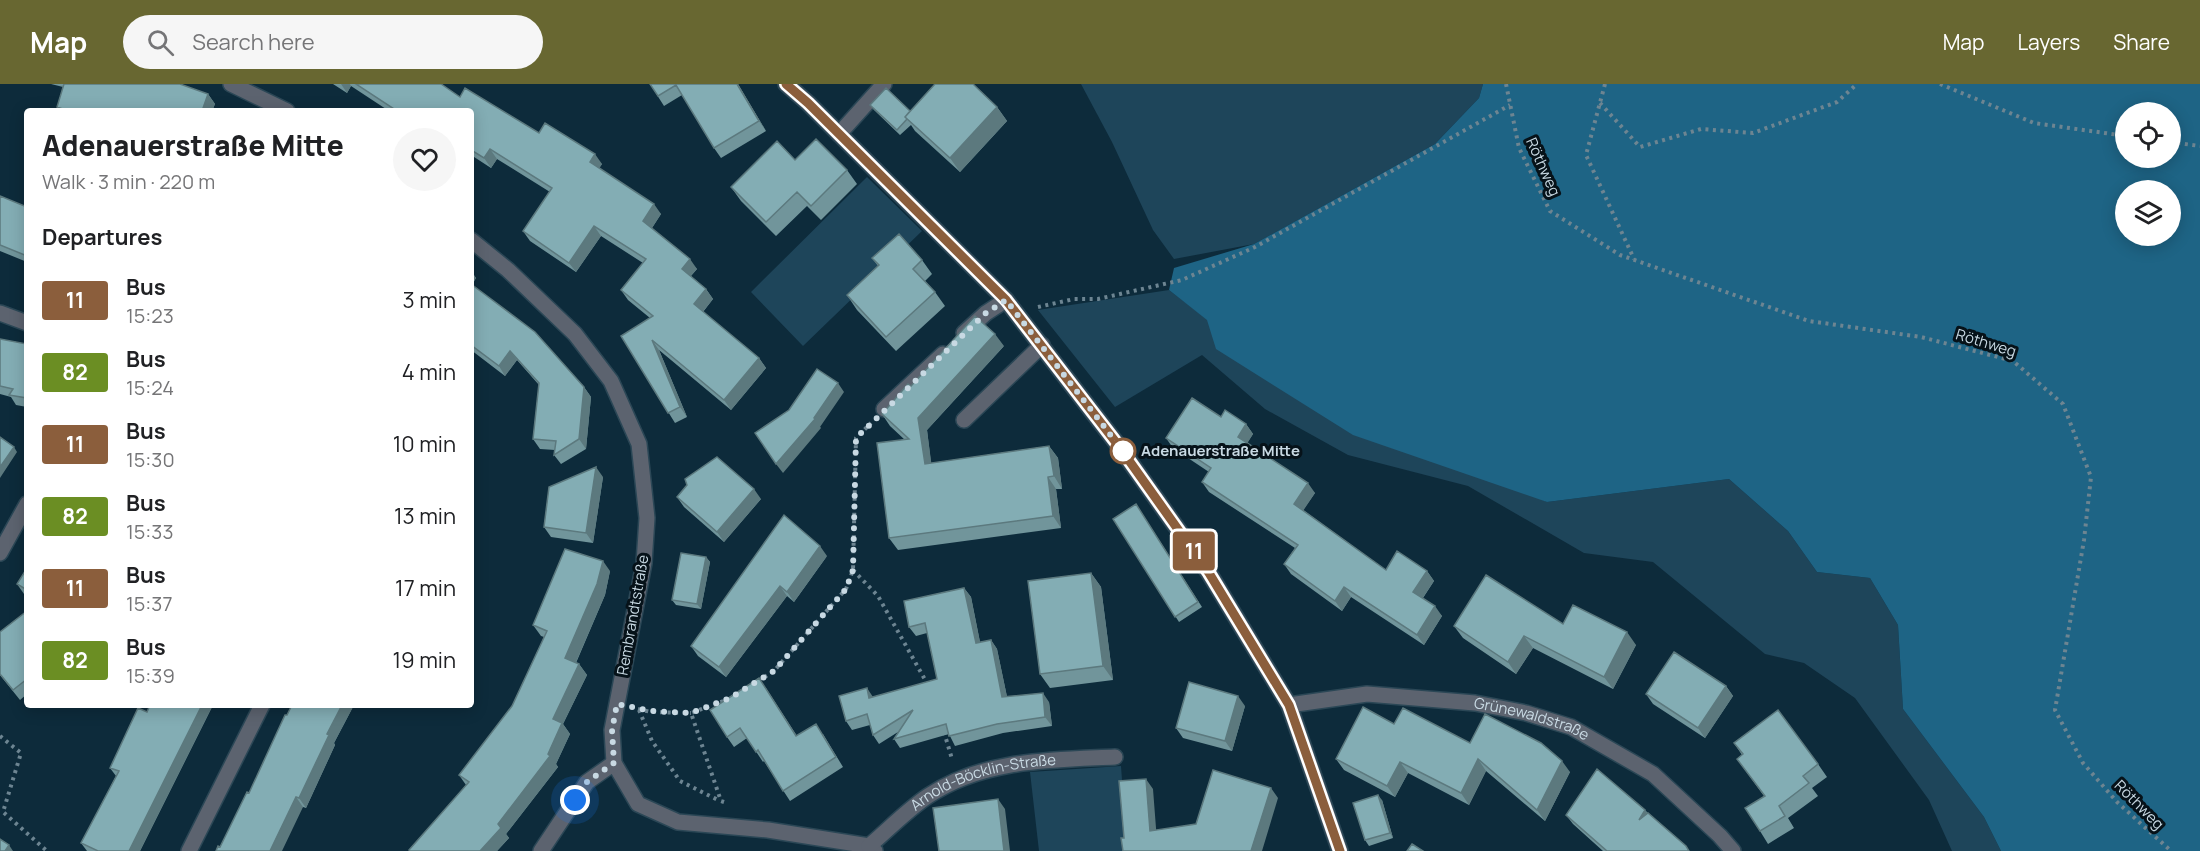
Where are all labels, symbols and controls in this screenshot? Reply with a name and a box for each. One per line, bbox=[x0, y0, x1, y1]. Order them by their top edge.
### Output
search box bbox=[123, 15, 543, 69]
text: Map bbox=[30, 23, 87, 61]
icon: search bbox=[144, 26, 177, 59]
text: Search here bbox=[192, 27, 315, 57]
text: Map bbox=[1943, 28, 1984, 56]
text: Layers bbox=[2017, 28, 2080, 56]
text: Share bbox=[2113, 28, 2170, 56]
map controls bbox=[2115, 102, 2181, 246]
button: locate bbox=[2115, 102, 2181, 168]
text: Adenauerstraße Mitte bbox=[42, 126, 344, 164]
button: heart bbox=[393, 128, 456, 191]
street label: Röthweg bbox=[1521, 134, 1566, 199]
text: Walk · 3 min · 220 m bbox=[42, 168, 215, 195]
button: layers bbox=[2115, 180, 2181, 246]
text: Departures bbox=[42, 222, 162, 252]
text: Bus bbox=[126, 272, 166, 302]
text: 3 min bbox=[403, 285, 456, 315]
text: 11 bbox=[66, 286, 84, 314]
text: 15:23 bbox=[126, 302, 174, 329]
street label: Röthweg bbox=[1953, 323, 2019, 362]
text: Bus bbox=[126, 344, 166, 374]
text: 4 min bbox=[402, 357, 456, 387]
text: 82 bbox=[62, 358, 88, 386]
text: 15:24 bbox=[126, 374, 174, 401]
text: Bus bbox=[126, 416, 166, 446]
text: 10 min bbox=[393, 429, 456, 459]
text: 11 bbox=[66, 430, 84, 458]
marker: Adenauerstraße Mitte bbox=[1110, 438, 1136, 464]
place label: Adenauerstraße Mitte bbox=[1141, 440, 1300, 461]
text: 15:30 bbox=[126, 446, 175, 473]
text: Bus bbox=[126, 488, 166, 518]
text: 13 min bbox=[394, 501, 456, 531]
text: 82 bbox=[62, 502, 88, 530]
text: 15:33 bbox=[126, 518, 173, 545]
line badge: 11 bbox=[1167, 532, 1221, 570]
text: 11 bbox=[1185, 537, 1203, 565]
street label: Rembrandtstraße bbox=[612, 553, 653, 677]
text: Bus bbox=[126, 560, 166, 590]
text: 17 min bbox=[395, 573, 456, 603]
text: 11 bbox=[66, 574, 84, 602]
text: 15:37 bbox=[126, 590, 172, 617]
text: Bus bbox=[126, 632, 166, 662]
text: 19 min bbox=[393, 645, 456, 675]
text: 82 bbox=[62, 646, 88, 674]
text: 15:39 bbox=[126, 662, 175, 689]
street label: Grünewaldstraße bbox=[1472, 692, 1593, 745]
street label: Arnold-Böcklin-Straße bbox=[906, 749, 1057, 815]
street label: Röthweg bbox=[2110, 775, 2169, 834]
your location bbox=[560, 785, 590, 815]

